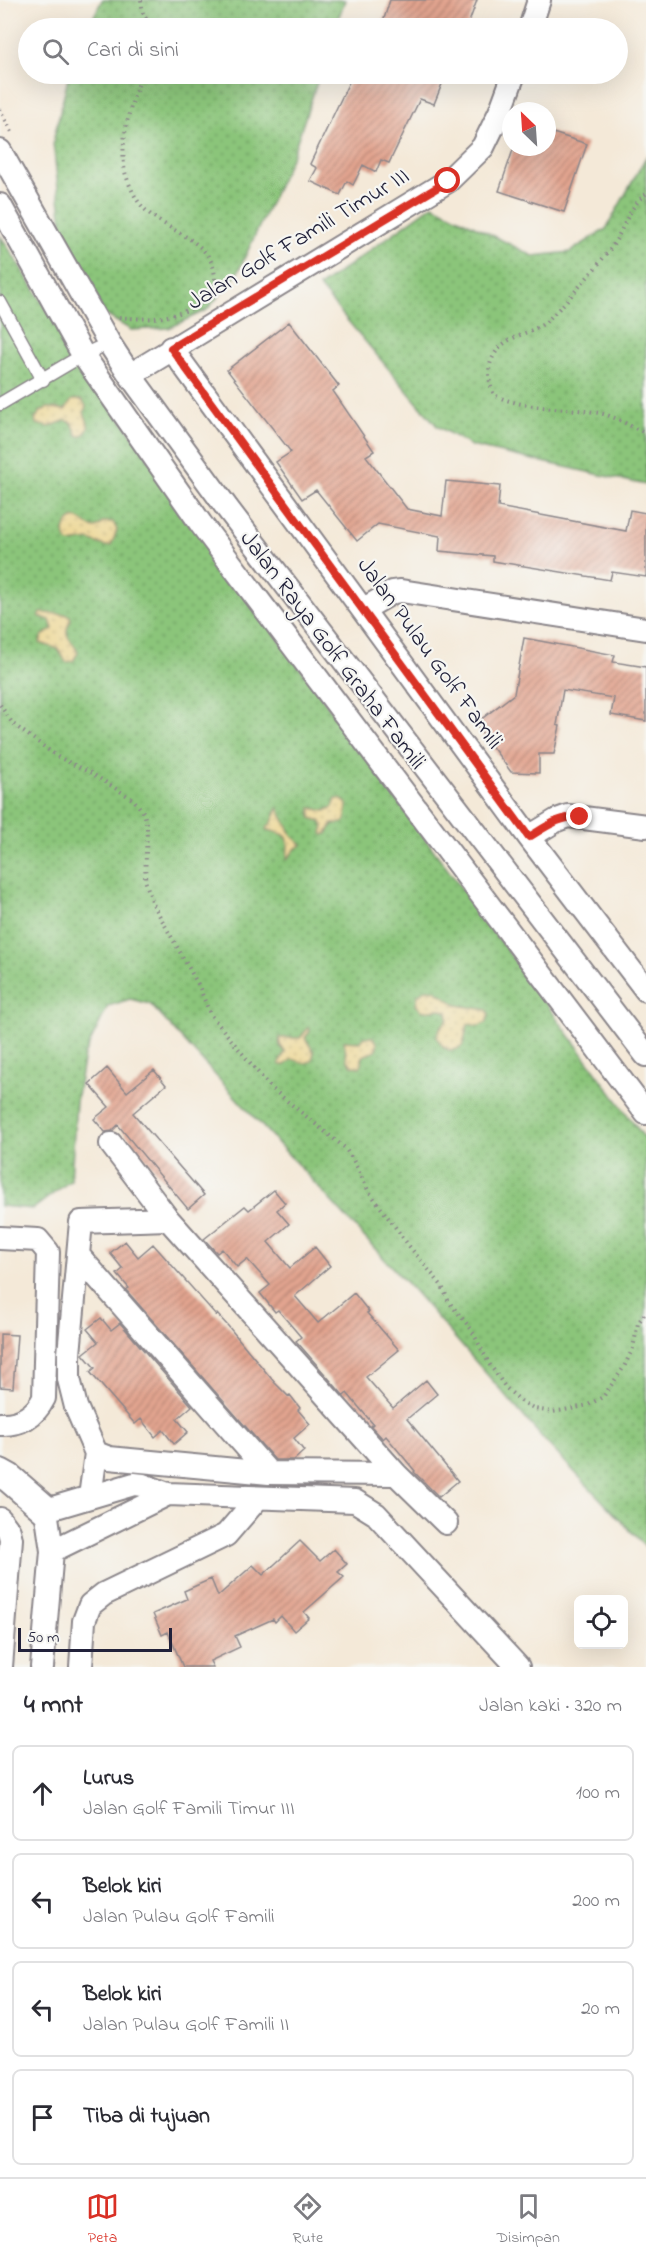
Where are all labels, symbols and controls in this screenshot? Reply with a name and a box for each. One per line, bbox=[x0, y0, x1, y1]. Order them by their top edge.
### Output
search box bbox=[18, 18, 628, 84]
icon: search bbox=[39, 35, 72, 68]
text: Cari di sini bbox=[87, 35, 179, 67]
north arrow bbox=[502, 102, 556, 156]
street label: Jalan Golf Famili Timur III bbox=[181, 160, 417, 320]
route start bbox=[434, 167, 460, 193]
street label: Jalan Raya Golf Graha Famili bbox=[229, 524, 434, 779]
street label: Jalan Pulau Golf Famili bbox=[347, 551, 511, 757]
route end bbox=[566, 803, 592, 829]
map controls bbox=[574, 1595, 628, 1649]
button: locate bbox=[574, 1595, 628, 1649]
scale bar bbox=[18, 1625, 172, 1652]
text: 50 m bbox=[27, 1626, 59, 1650]
text: 4 mnt bbox=[24, 1687, 83, 1725]
text: Jalan kaki · 320 m bbox=[479, 1692, 622, 1721]
text: Lurus bbox=[83, 1763, 134, 1795]
icon: ahead bbox=[26, 1777, 59, 1810]
text: 100 m bbox=[576, 1779, 620, 1808]
text: Jalan Golf Famili Timur III bbox=[83, 1795, 295, 1824]
text: Belok kiri bbox=[83, 1871, 162, 1903]
icon: left bbox=[26, 1885, 59, 1918]
text: 200 m bbox=[572, 1887, 620, 1916]
text: Jalan Pulau Golf Famili bbox=[83, 1903, 275, 1932]
text: Belok kiri bbox=[83, 1979, 162, 2011]
icon: left bbox=[26, 1993, 59, 2026]
text: 20 m bbox=[581, 1995, 620, 2024]
text: Jalan Pulau Golf Famili II bbox=[83, 2011, 289, 2040]
icon: arrive bbox=[26, 2101, 59, 2134]
text: Tiba di tujuan bbox=[83, 2101, 210, 2133]
tab: Peta bbox=[86, 2190, 119, 2250]
tab: Rute bbox=[291, 2190, 324, 2250]
tab: Disimpan bbox=[497, 2190, 560, 2250]

